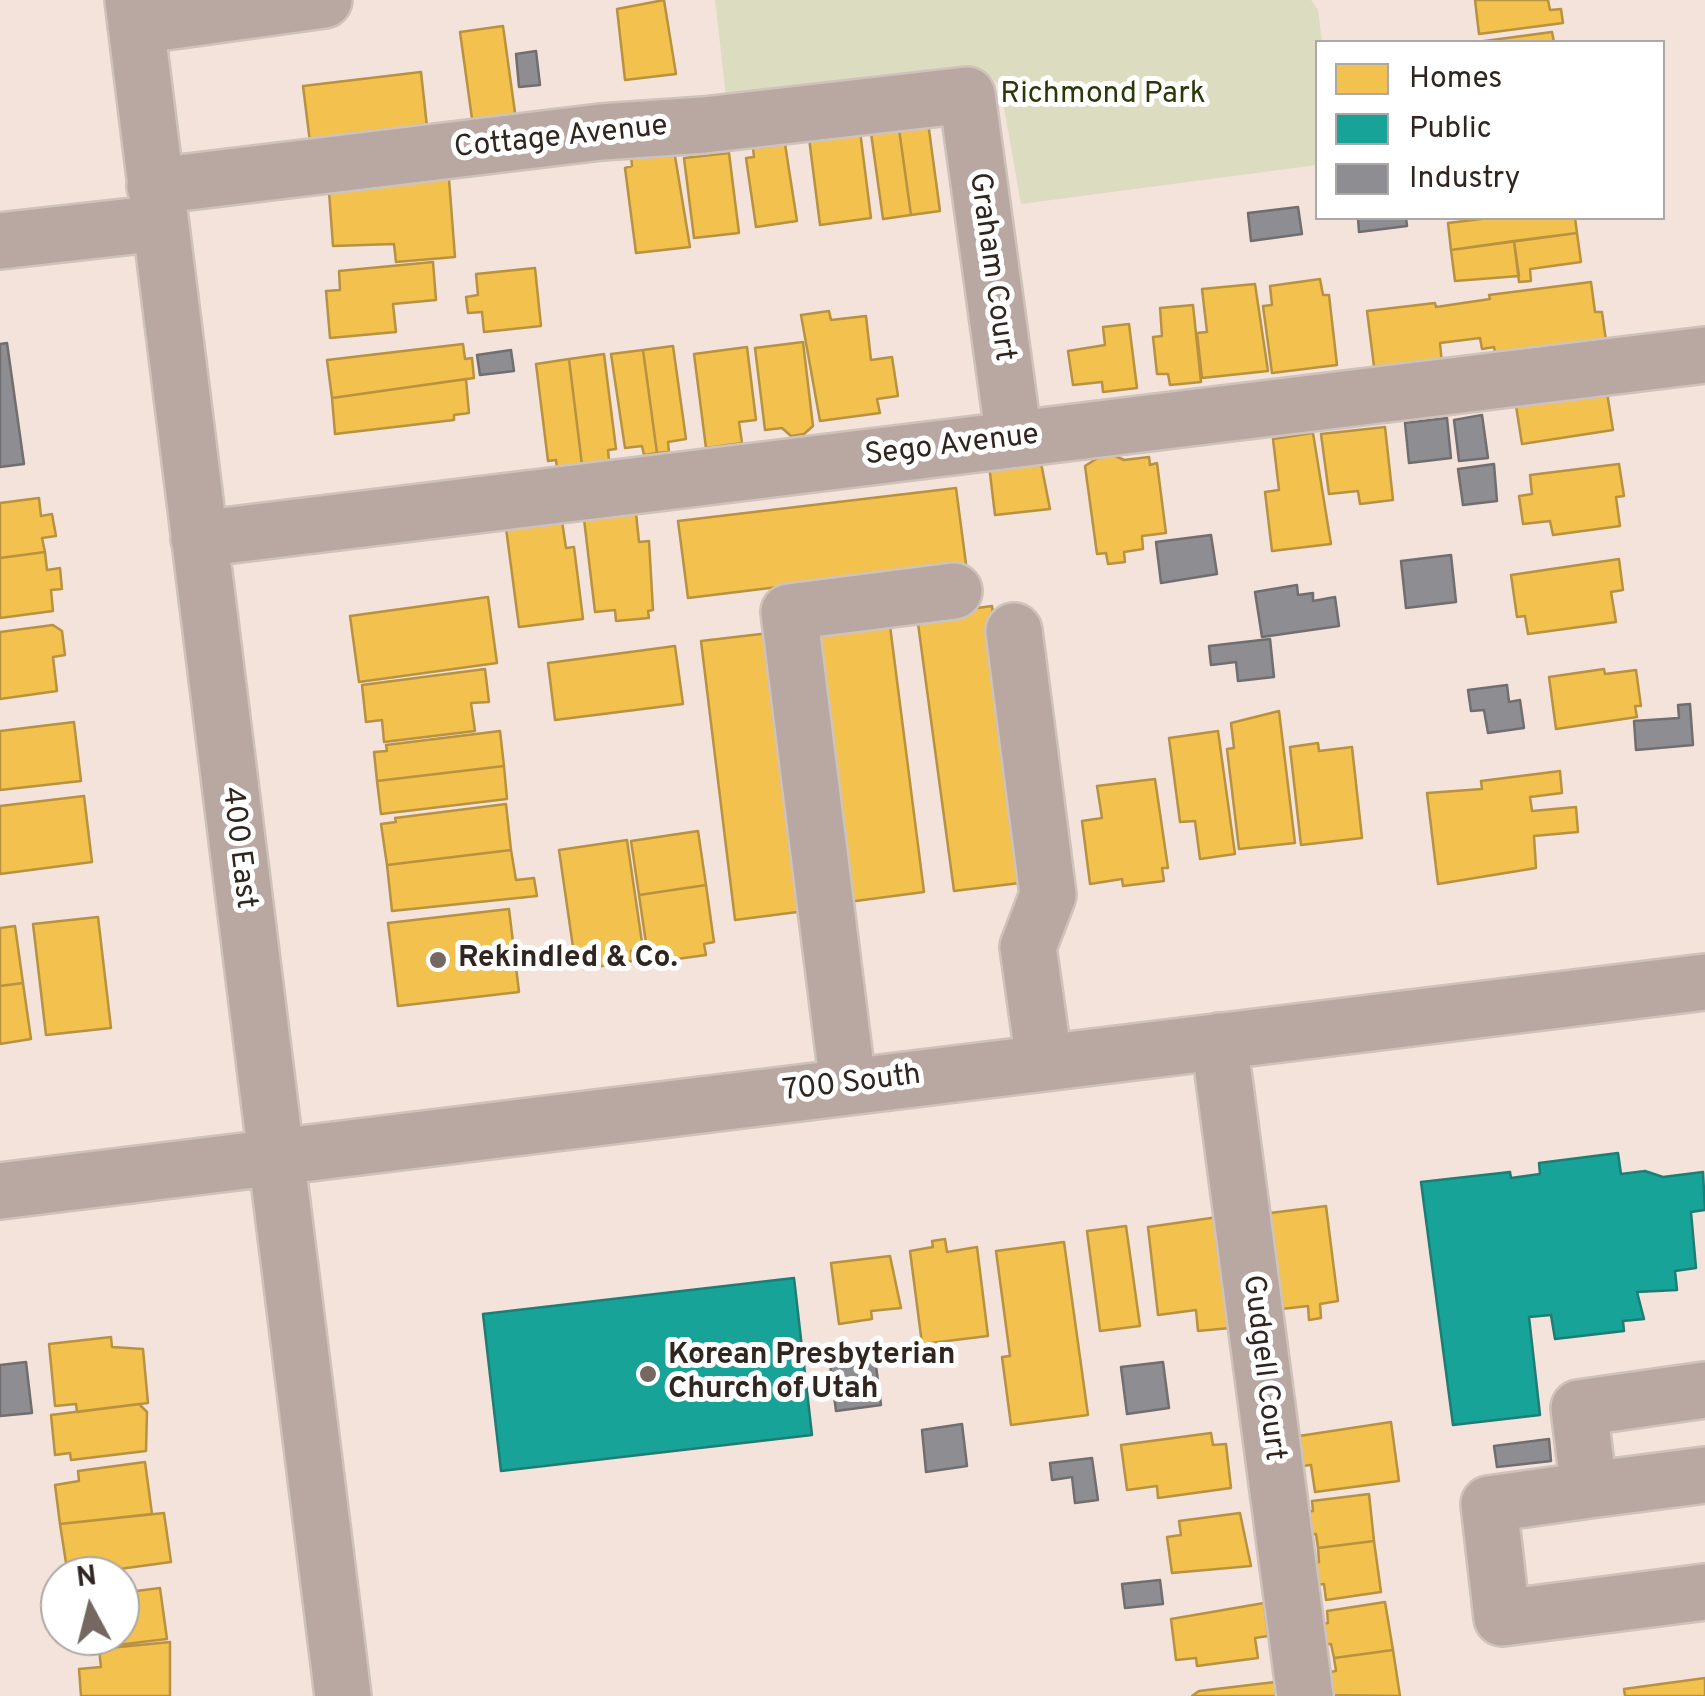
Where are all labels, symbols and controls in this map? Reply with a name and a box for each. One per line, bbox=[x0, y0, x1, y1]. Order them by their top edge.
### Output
legend bbox=[1315, 40, 1665, 220]
text: Homes bbox=[1409, 61, 1502, 98]
park label: Richmond Park bbox=[1000, 78, 1206, 114]
street label: Cottage Avenue bbox=[453, 110, 669, 168]
text: Public bbox=[1409, 111, 1492, 148]
text: Industry bbox=[1409, 161, 1520, 198]
street label: Graham Court bbox=[959, 170, 1021, 364]
street label: Sego Avenue bbox=[863, 418, 1041, 476]
street label: 400 East bbox=[212, 785, 262, 911]
place label: Rekindled & Co. bbox=[458, 942, 678, 978]
marker: Rekindled & Co. bbox=[427, 949, 449, 971]
street label: 700 South bbox=[781, 1059, 923, 1111]
street label: Gudgell Court bbox=[1233, 1273, 1291, 1463]
place label: Korean Presbyterian Church of Utah bbox=[668, 1339, 955, 1410]
marker: Korean Presbyterian Church of Utah bbox=[637, 1363, 659, 1385]
north arrow bbox=[40, 1556, 140, 1656]
text: N bbox=[74, 1559, 99, 1597]

